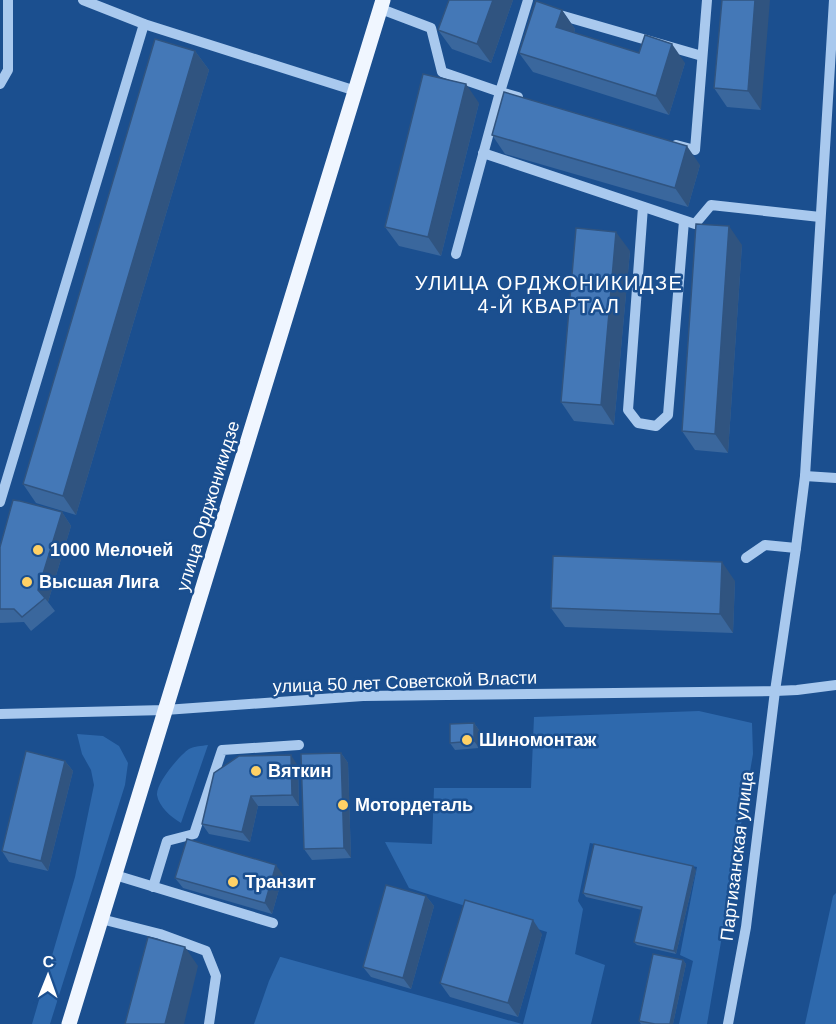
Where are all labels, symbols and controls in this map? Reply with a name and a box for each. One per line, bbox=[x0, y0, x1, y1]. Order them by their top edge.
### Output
district label: УЛИЦА ОРДЖОНИКИДЗЕ 4-Й КВАРТАЛ bbox=[415, 272, 683, 317]
street label: улица Орджоникидзе bbox=[173, 418, 243, 594]
place label: 1000 Мелочей bbox=[50, 540, 173, 560]
marker: 1000 Мелочей bbox=[31, 543, 45, 557]
place label: Высшая Лига bbox=[39, 572, 160, 592]
marker: Высшая Лига bbox=[20, 575, 34, 589]
street label: улица 50 лет Советской Власти bbox=[272, 667, 538, 697]
place label: Шиномонтаж bbox=[479, 730, 597, 750]
marker: Шиномонтаж bbox=[460, 733, 474, 747]
place label: Вяткин bbox=[268, 761, 331, 781]
marker: Вяткин bbox=[249, 764, 263, 778]
street label: Партизанская улица bbox=[717, 769, 757, 942]
place label: Мотордеталь bbox=[355, 795, 473, 815]
marker: Мотордеталь bbox=[336, 798, 350, 812]
place label: Транзит bbox=[245, 872, 316, 892]
marker: Транзит bbox=[226, 875, 240, 889]
north arrow bbox=[18, 946, 78, 1006]
text: С bbox=[42, 953, 55, 970]

